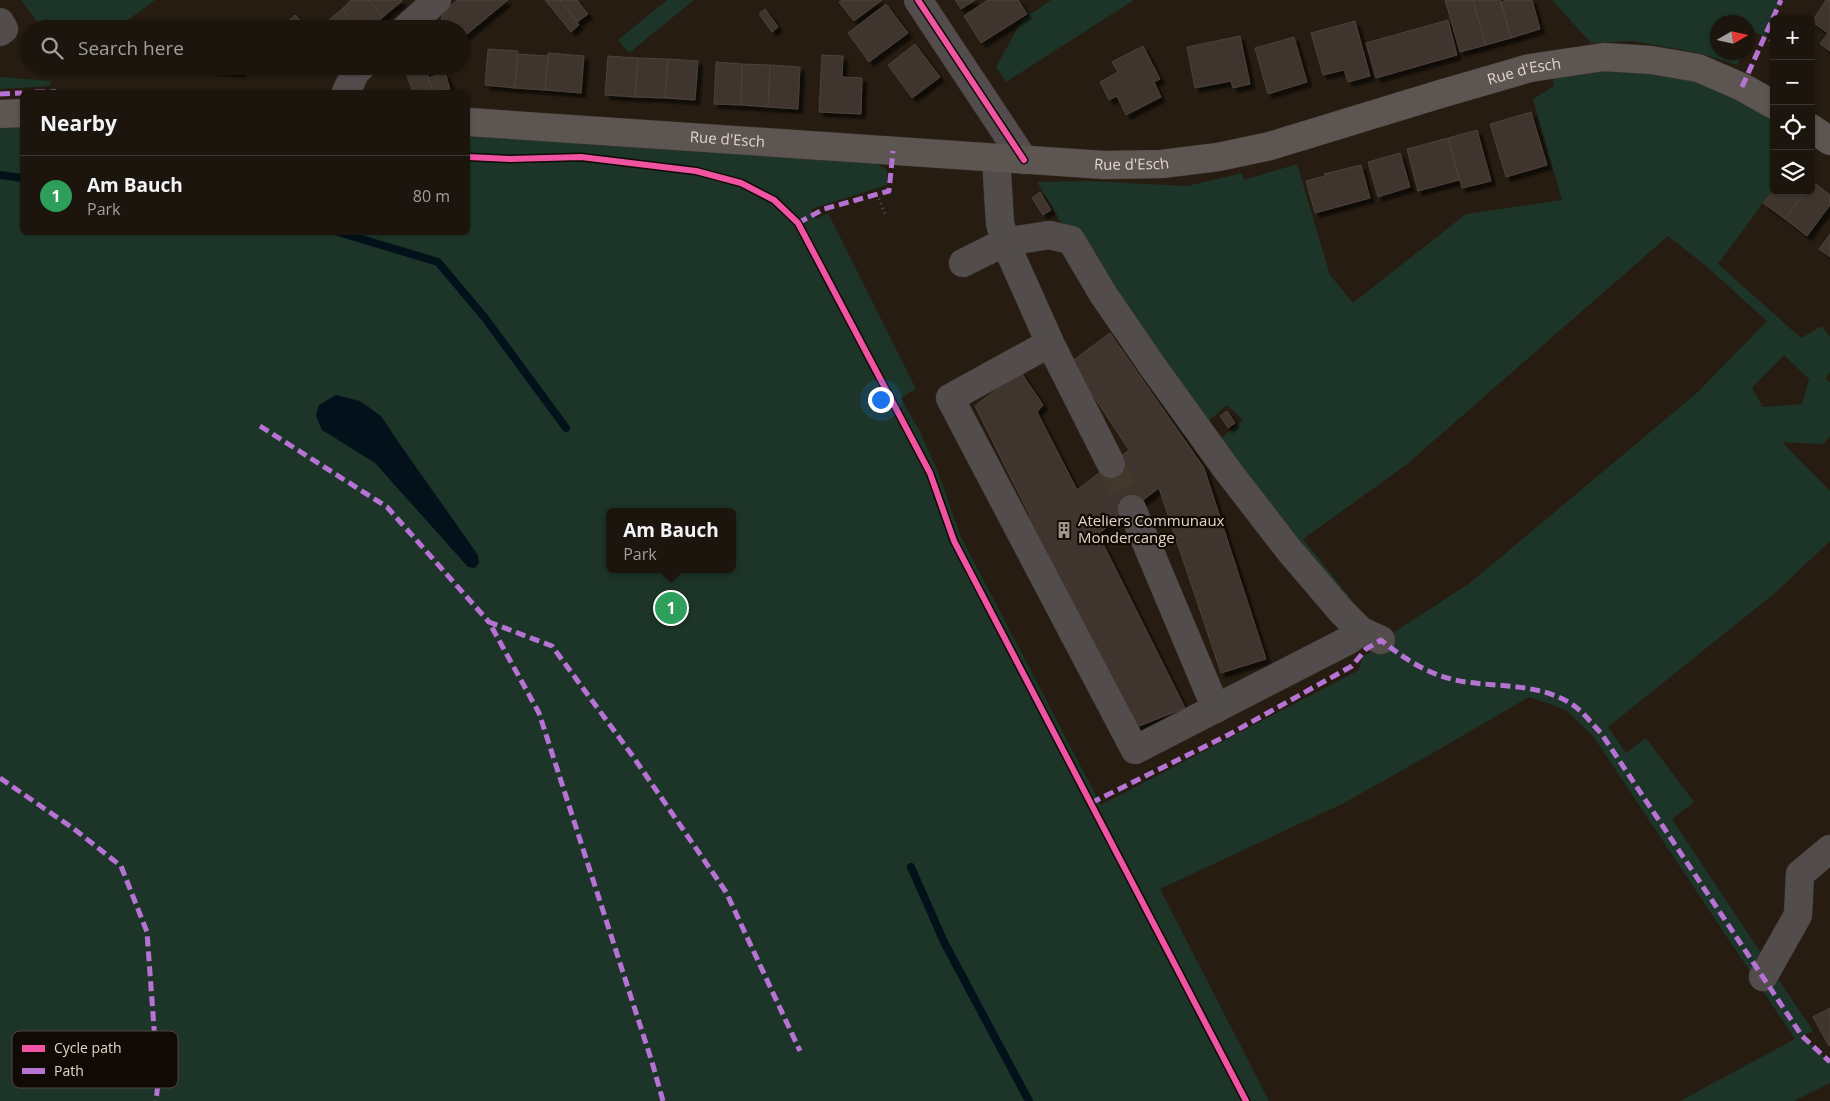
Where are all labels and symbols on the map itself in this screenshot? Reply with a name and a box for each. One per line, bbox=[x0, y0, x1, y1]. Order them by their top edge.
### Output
north arrow bbox=[1710, 15, 1755, 60]
street label: Rue d'Esch bbox=[1485, 53, 1562, 89]
street label: Rue d'Esch bbox=[689, 126, 766, 151]
street label: Rue d'Esch bbox=[1093, 152, 1170, 174]
your location bbox=[868, 387, 894, 413]
place label: Ateliers Communaux Mondercange bbox=[1078, 510, 1225, 547]
building icon: Ateliers Communaux Mondercange bbox=[1054, 520, 1074, 540]
pin: 1 bbox=[655, 589, 687, 627]
legend bbox=[12, 1031, 178, 1088]
text: Cycle path bbox=[54, 1038, 122, 1057]
text: Path bbox=[54, 1061, 84, 1080]

